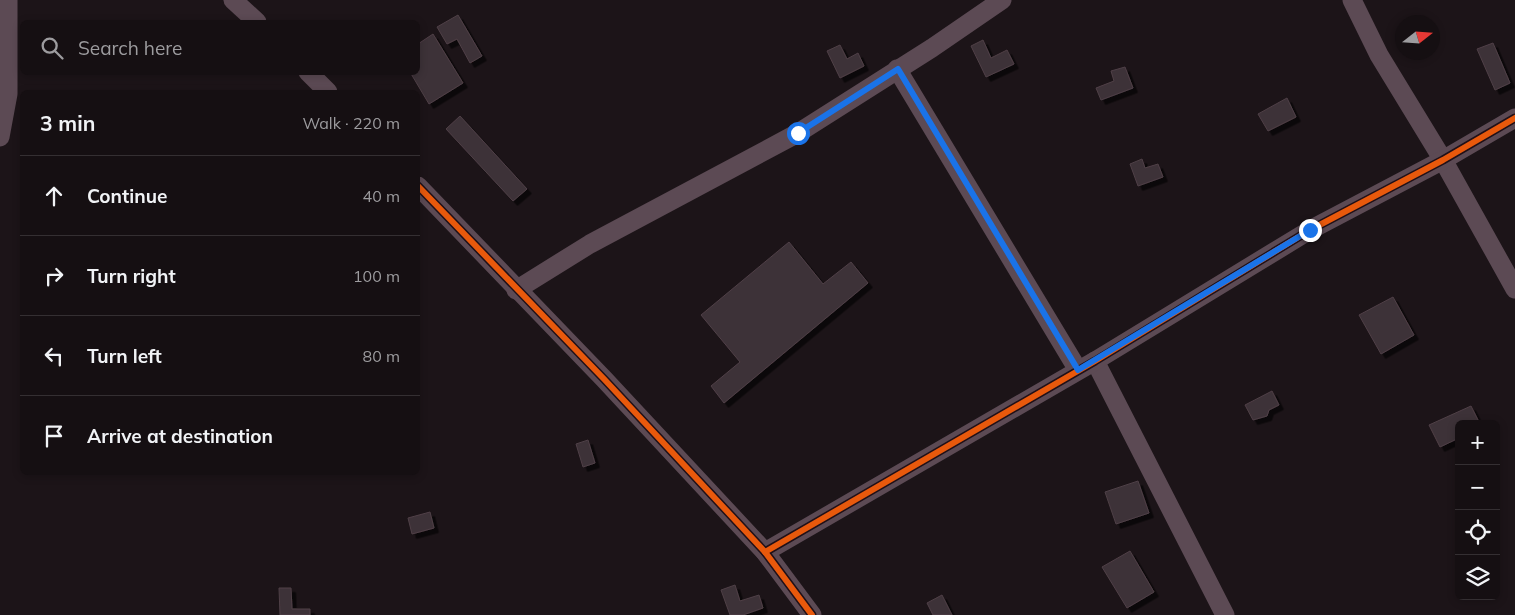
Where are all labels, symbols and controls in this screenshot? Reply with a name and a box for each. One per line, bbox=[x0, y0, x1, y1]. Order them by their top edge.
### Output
north arrow bbox=[1395, 15, 1440, 60]
search box bbox=[20, 20, 420, 75]
icon: search bbox=[38, 34, 66, 62]
text: Search here bbox=[78, 36, 182, 60]
text: 3 min bbox=[40, 110, 95, 136]
text: Walk · 220 m bbox=[302, 113, 400, 133]
route start bbox=[787, 122, 810, 145]
icon: ahead bbox=[40, 182, 68, 210]
text: Continue bbox=[87, 184, 167, 208]
text: 40 m bbox=[363, 186, 400, 206]
route end bbox=[1299, 219, 1322, 242]
icon: right bbox=[40, 262, 68, 290]
text: Turn right bbox=[87, 264, 176, 288]
text: 100 m bbox=[353, 266, 400, 286]
icon: left bbox=[40, 342, 68, 370]
text: Turn left bbox=[87, 344, 162, 368]
text: 80 m bbox=[363, 346, 400, 366]
map controls bbox=[1455, 420, 1500, 600]
button: + bbox=[1455, 420, 1500, 465]
icon: arrive bbox=[40, 422, 68, 450]
text: Arrive at destination bbox=[87, 424, 273, 448]
button: − bbox=[1455, 465, 1500, 510]
button: locate bbox=[1455, 510, 1500, 555]
button: layers bbox=[1455, 555, 1500, 600]

